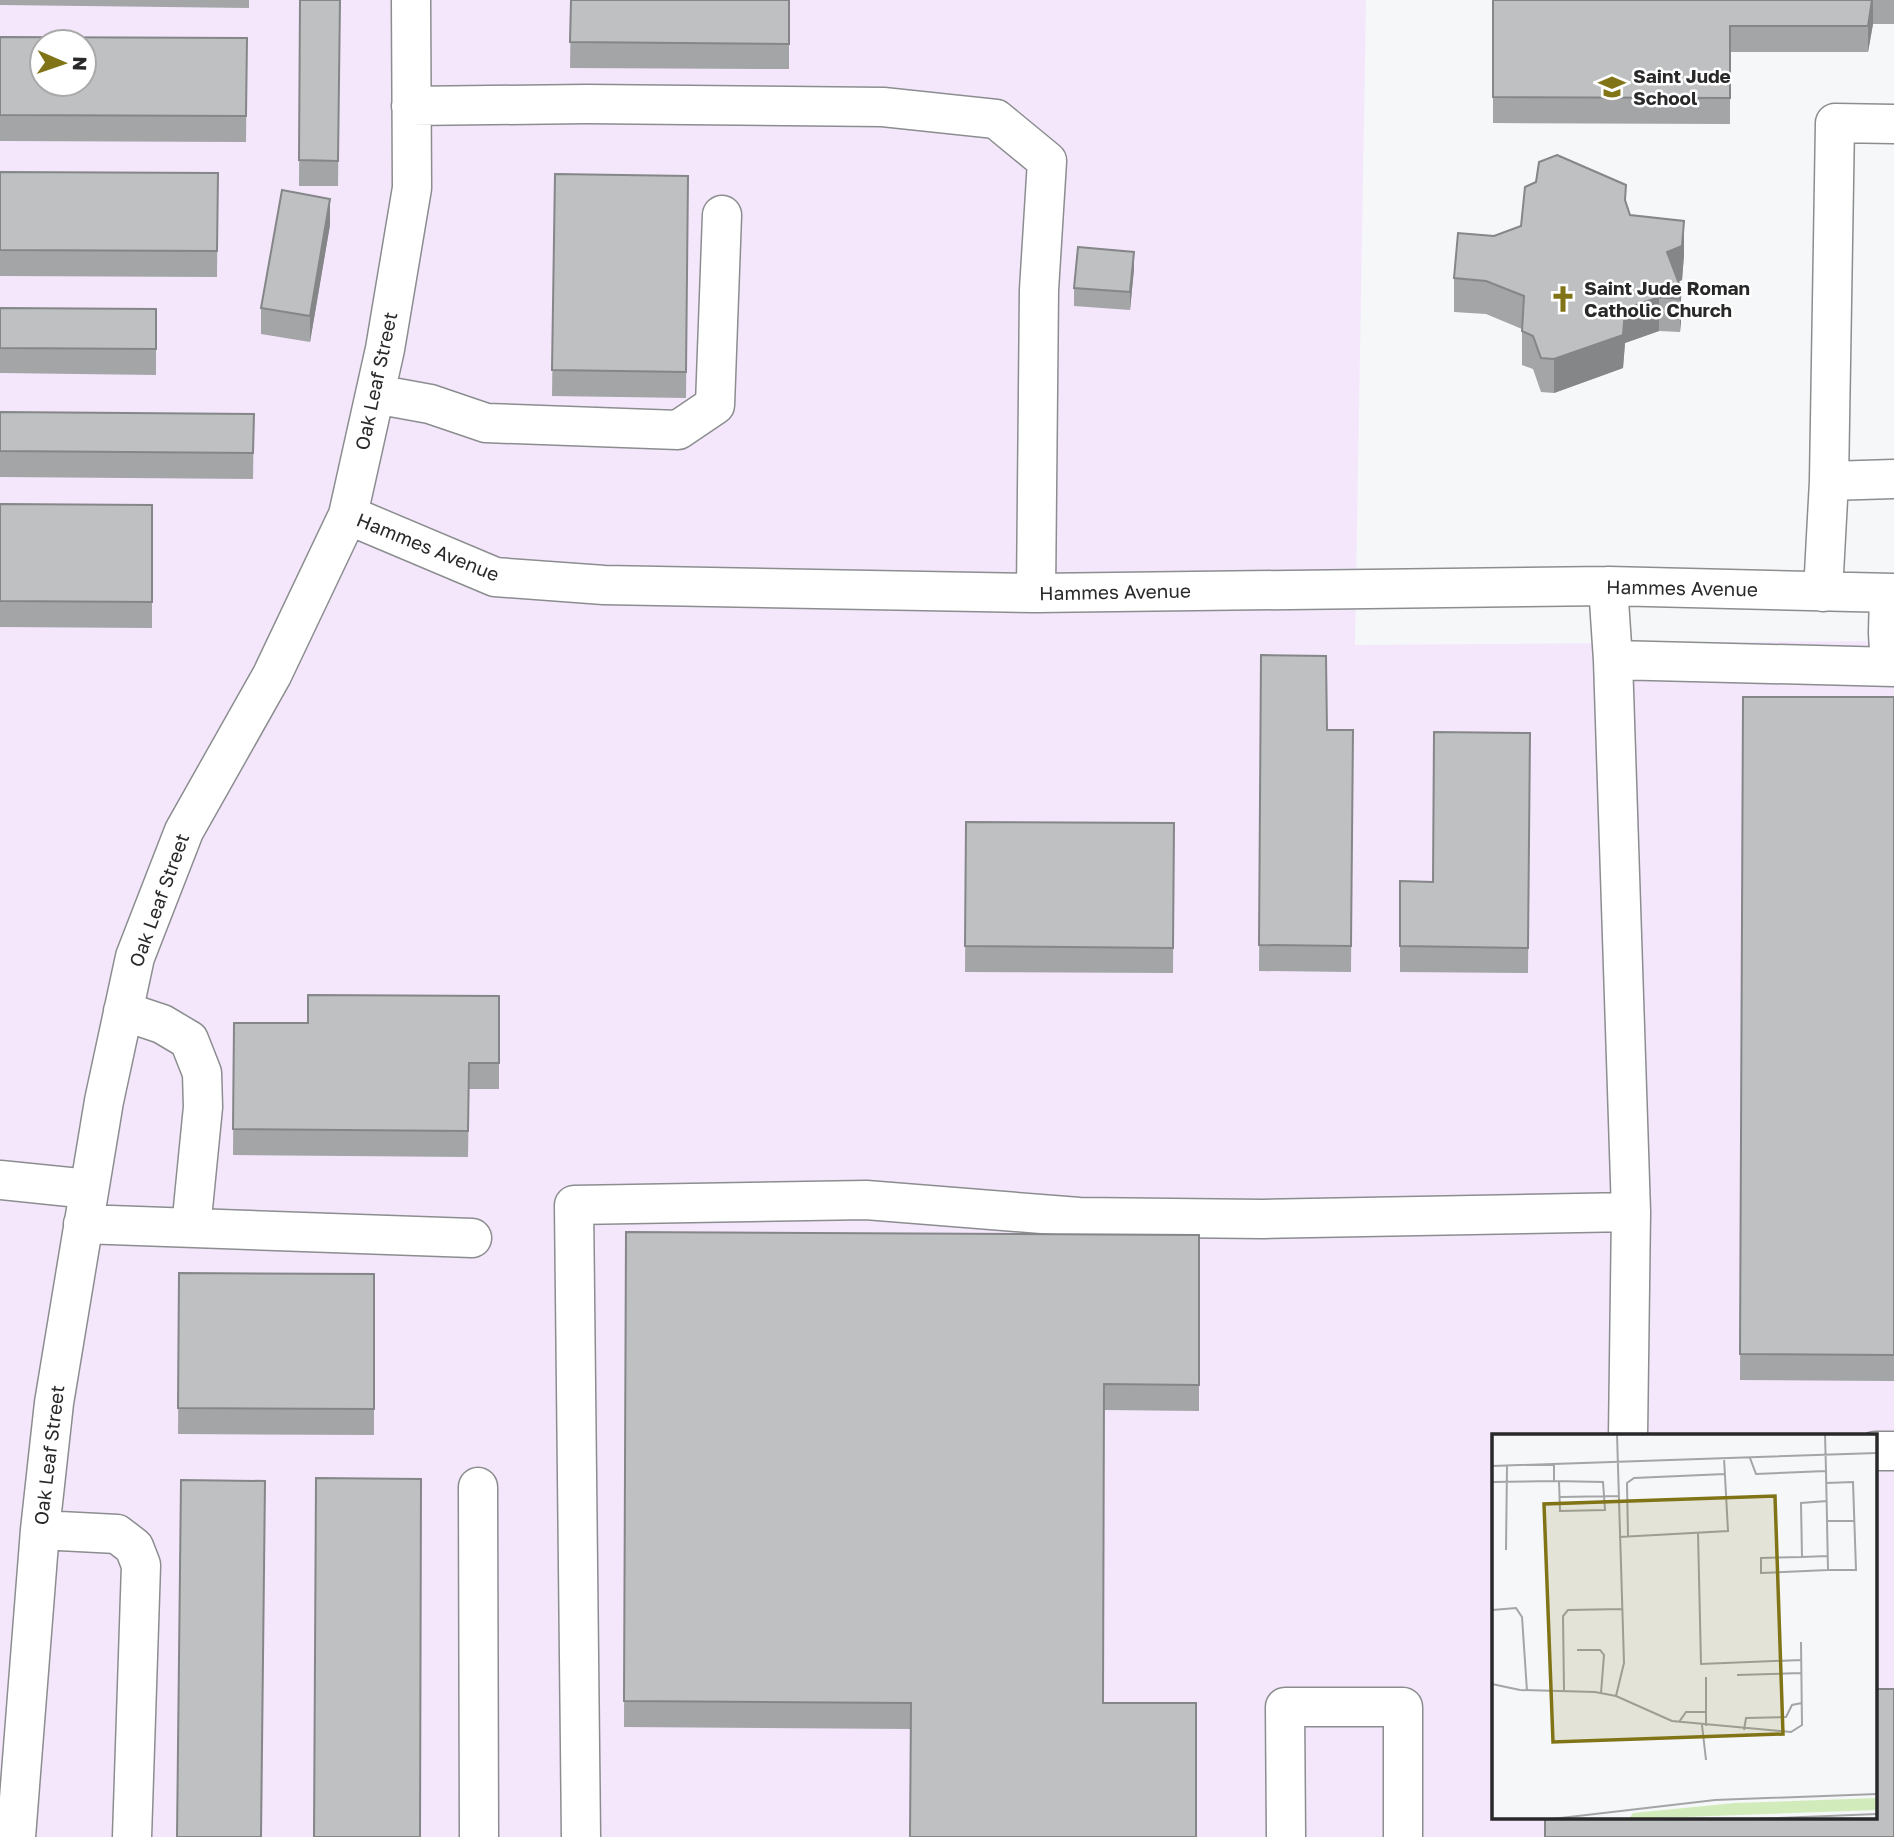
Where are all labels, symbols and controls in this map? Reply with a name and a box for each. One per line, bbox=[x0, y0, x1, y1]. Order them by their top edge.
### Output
north arrow bbox=[28, 28, 98, 98]
text: N bbox=[69, 56, 92, 71]
place label: Saint Jude School bbox=[1633, 64, 1731, 109]
school or university icon: Saint Jude School bbox=[1597, 72, 1627, 102]
place label: Saint Jude Roman Catholic Church bbox=[1584, 276, 1750, 321]
church icon: Saint Jude Roman Catholic Church bbox=[1548, 284, 1578, 314]
street label: Oak Leaf Street bbox=[350, 310, 401, 452]
street label: Hammes Avenue bbox=[354, 507, 503, 586]
street label: Hammes Avenue bbox=[1606, 575, 1758, 600]
street label: Hammes Avenue bbox=[1039, 579, 1191, 604]
street label: Oak Leaf Street bbox=[124, 830, 193, 970]
street label: Oak Leaf Street bbox=[29, 1384, 68, 1526]
inset map bbox=[1492, 1434, 1876, 1820]

